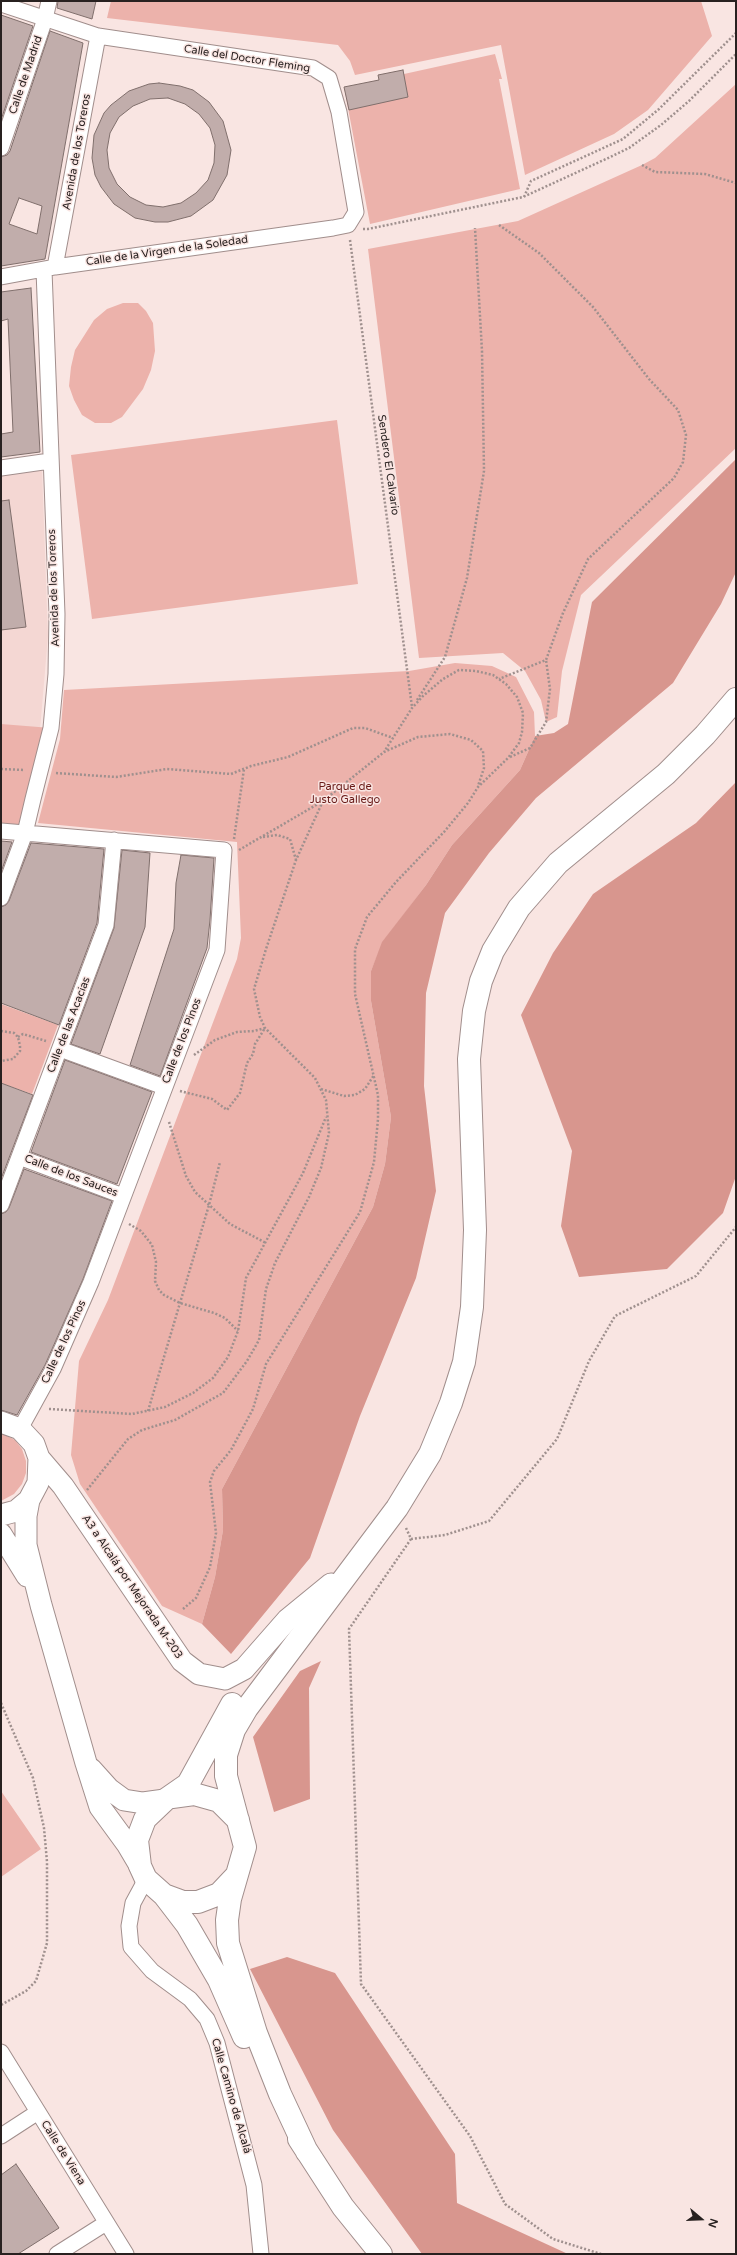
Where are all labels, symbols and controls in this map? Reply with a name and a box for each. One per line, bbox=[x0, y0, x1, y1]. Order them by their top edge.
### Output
street label: Calle de Madrid bbox=[6, 34, 46, 116]
street label: Calle del Doctor Fleming bbox=[183, 42, 311, 76]
street label: Avenida de los Toreros bbox=[60, 93, 94, 211]
street label: Calle de la Virgen de la Soledad bbox=[85, 233, 249, 269]
street label: Sendero El Calvario bbox=[374, 414, 402, 516]
street label: Avenida de los Toreros bbox=[45, 529, 63, 647]
park label: Parque de Justo Gallego bbox=[310, 780, 380, 806]
street label: Calle de las Acacias bbox=[45, 975, 93, 1075]
street label: Calle de los Pinos bbox=[160, 996, 204, 1086]
street label: Calle de los Sauces bbox=[22, 1152, 120, 1200]
street label: Calle de los Pinos bbox=[39, 1298, 89, 1386]
street label: A3 a Alcalá por Mejorada M-203 bbox=[79, 1513, 185, 1661]
street label: Calle Camino de Alcalá bbox=[208, 2037, 254, 2155]
street label: Calle de Viena bbox=[38, 2118, 88, 2188]
north arrow bbox=[681, 2199, 721, 2239]
text: N bbox=[705, 2217, 720, 2229]

